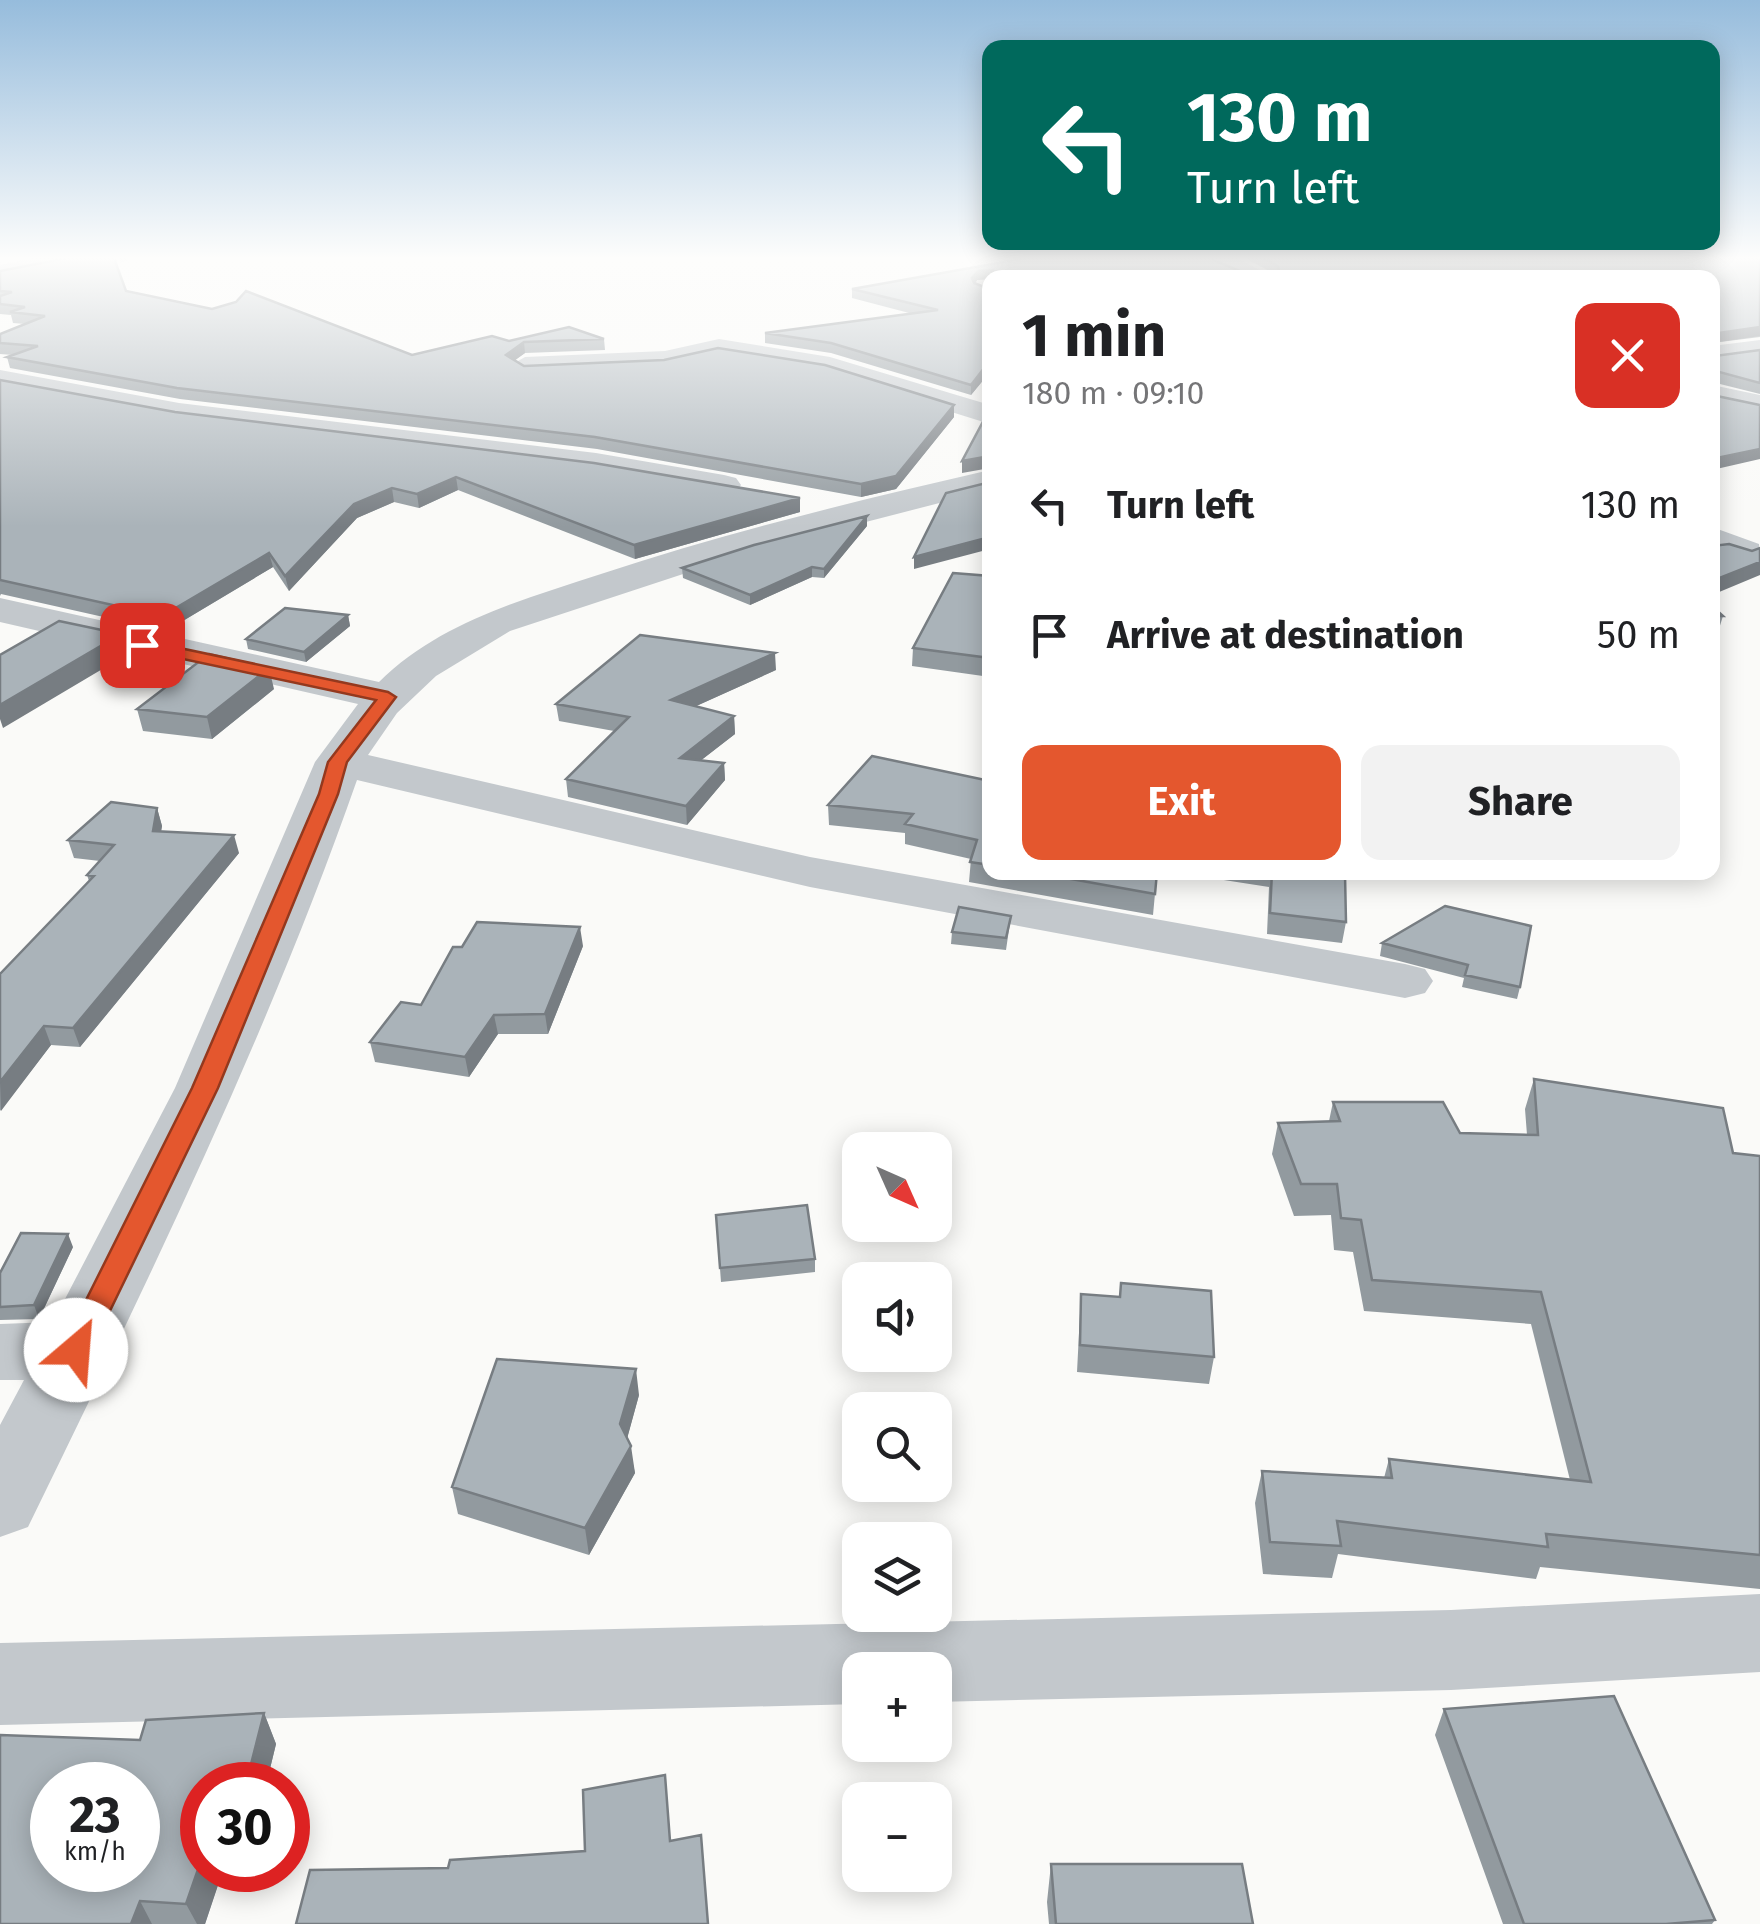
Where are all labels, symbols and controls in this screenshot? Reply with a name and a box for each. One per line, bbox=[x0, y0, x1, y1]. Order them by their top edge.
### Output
text: 130 m bbox=[1187, 76, 1373, 160]
icon: left bbox=[1022, 80, 1152, 210]
text: Turn left bbox=[1187, 161, 1359, 215]
text: 1 min bbox=[1022, 300, 1166, 372]
button: close bbox=[1575, 303, 1680, 408]
text: 180 m · 09:10 bbox=[1022, 374, 1204, 412]
icon: left bbox=[1022, 478, 1077, 533]
text: Turn left bbox=[1107, 482, 1254, 528]
text: 130 m bbox=[1581, 482, 1680, 528]
pin bbox=[100, 603, 185, 688]
icon: arrive bbox=[1022, 608, 1077, 663]
text: Arrive at destination bbox=[1107, 612, 1464, 658]
text: 50 m bbox=[1597, 612, 1680, 658]
icon: arrive bbox=[115, 618, 170, 673]
button: Exit bbox=[1022, 745, 1341, 860]
button: Share bbox=[1361, 745, 1680, 860]
north arrow bbox=[842, 1132, 952, 1242]
map controls bbox=[842, 1132, 952, 1892]
button: sound bbox=[842, 1262, 952, 1372]
position arrow bbox=[24, 1298, 128, 1402]
button: search bbox=[842, 1392, 952, 1502]
button: layers bbox=[842, 1522, 952, 1632]
button: + bbox=[842, 1652, 952, 1762]
speed limit sign: 30 bbox=[180, 1762, 310, 1892]
button: − bbox=[842, 1782, 952, 1892]
text: 23 bbox=[69, 1785, 121, 1845]
text: km/h bbox=[64, 1837, 126, 1867]

